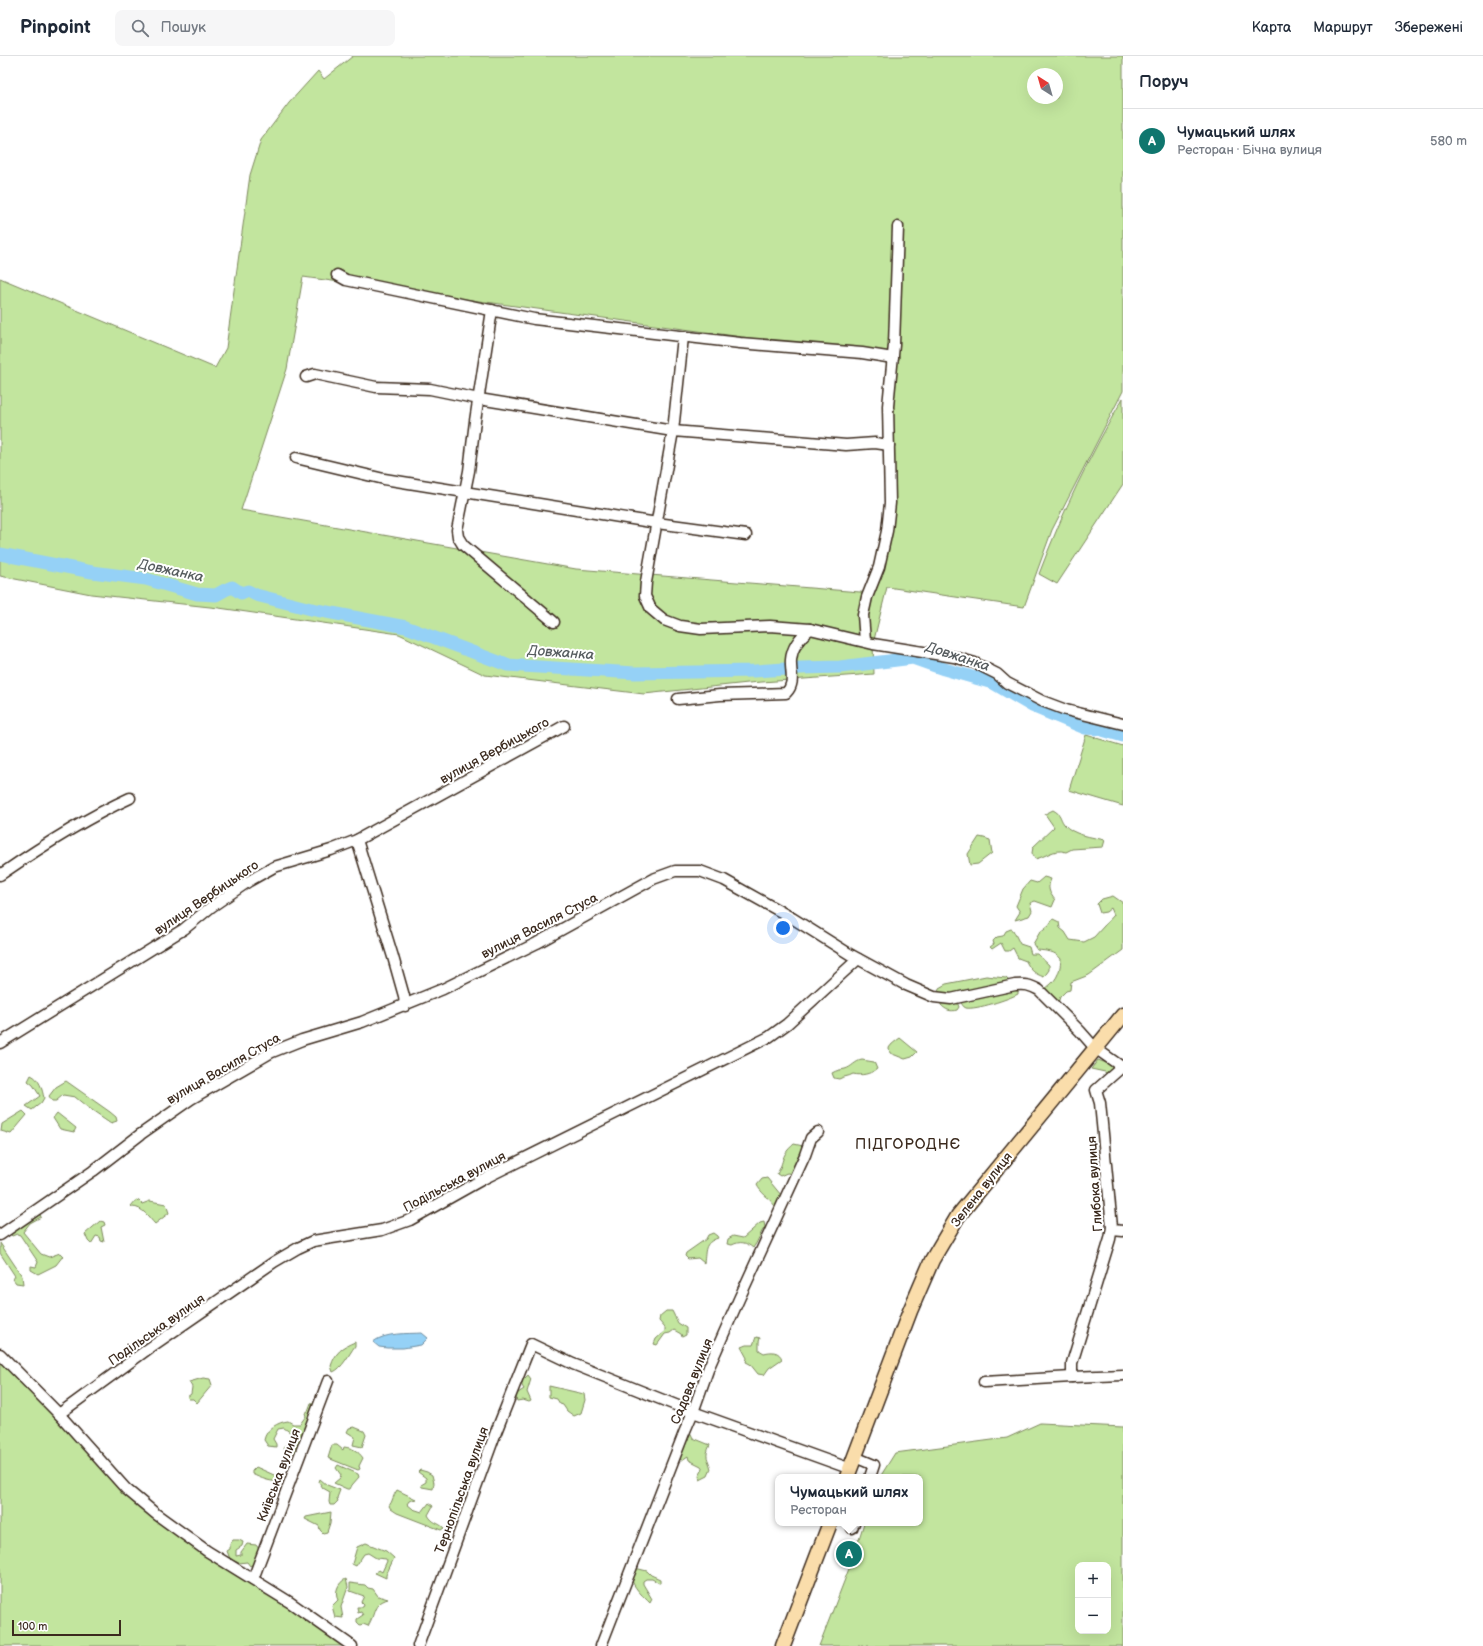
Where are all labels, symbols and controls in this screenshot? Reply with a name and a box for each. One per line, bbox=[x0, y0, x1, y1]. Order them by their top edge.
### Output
search box bbox=[115, 10, 395, 46]
text: Pinpoint bbox=[20, 16, 91, 39]
icon: search bbox=[129, 17, 151, 39]
text: Пошук bbox=[161, 18, 206, 37]
text: Карта bbox=[1252, 19, 1291, 36]
text: Маршрут bbox=[1313, 19, 1373, 36]
text: Збережені bbox=[1395, 19, 1463, 36]
north arrow bbox=[1027, 68, 1063, 104]
text: Поруч bbox=[1139, 72, 1189, 92]
text: Чумацький шлях bbox=[1177, 123, 1295, 142]
text: A bbox=[1148, 133, 1156, 149]
text: 580 m bbox=[1430, 133, 1467, 149]
text: Ресторан · Бічна вулиця bbox=[1177, 142, 1322, 158]
water label: Довжанка bbox=[136, 555, 205, 586]
water label: Довжанка bbox=[923, 638, 992, 675]
water label: Довжанка bbox=[526, 642, 595, 663]
street label: вулиця Вербицького bbox=[437, 714, 552, 787]
street label: вулиця Вербицького bbox=[151, 857, 262, 939]
street label: вулиця Василя Стуса bbox=[479, 889, 601, 962]
your location bbox=[773, 918, 793, 938]
street label: вулиця Василя Стуса bbox=[164, 1030, 283, 1108]
district label: ПІДГОРОДНЄ bbox=[855, 1135, 961, 1154]
street label: Глибока вулиця bbox=[1084, 1136, 1106, 1232]
street label: Подільська вулиця bbox=[400, 1148, 509, 1216]
street label: Зелена вулиця bbox=[948, 1149, 1016, 1230]
street label: Подільська вулиця bbox=[105, 1291, 208, 1369]
street label: Садова вулиця bbox=[667, 1336, 716, 1427]
street label: Тернопільська вулиця bbox=[432, 1425, 492, 1556]
street label: Київська вулиця bbox=[254, 1426, 304, 1524]
popup bbox=[775, 1474, 923, 1526]
text: Чумацький шлях bbox=[790, 1483, 908, 1502]
text: Ресторан bbox=[790, 1502, 847, 1518]
pin: A bbox=[836, 1539, 862, 1569]
map controls bbox=[1075, 1562, 1111, 1634]
button: + bbox=[1075, 1562, 1111, 1598]
button: − bbox=[1075, 1598, 1111, 1634]
scale bar bbox=[12, 1618, 121, 1637]
text: 100 m bbox=[18, 1620, 47, 1633]

